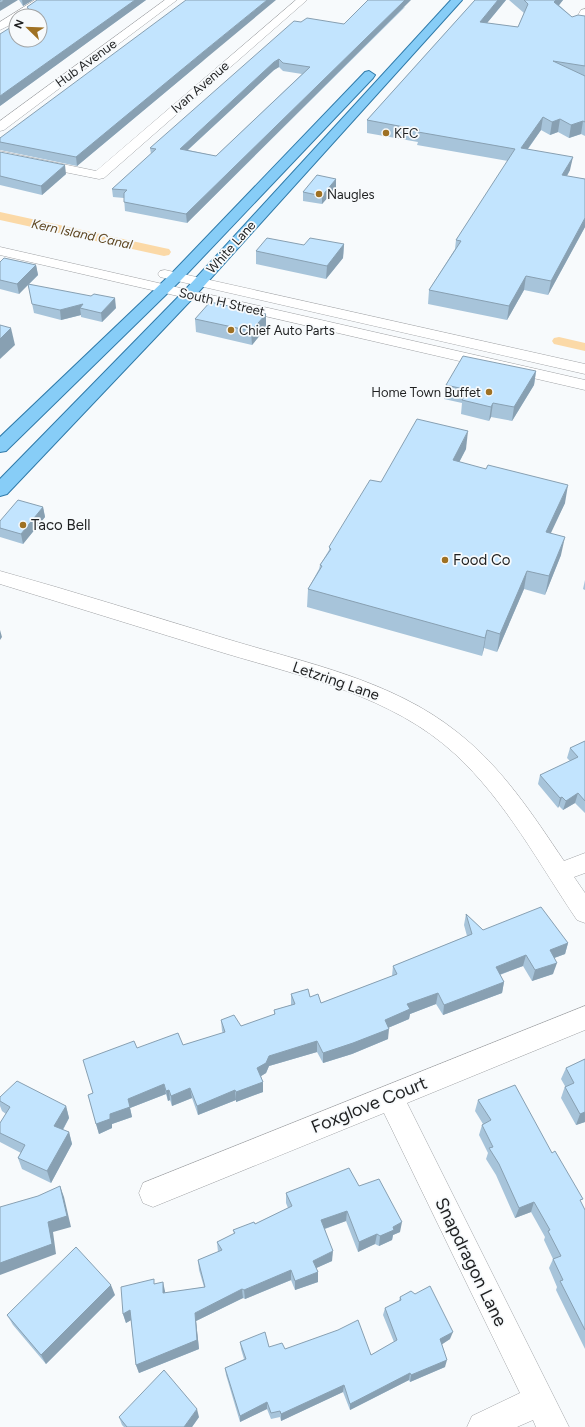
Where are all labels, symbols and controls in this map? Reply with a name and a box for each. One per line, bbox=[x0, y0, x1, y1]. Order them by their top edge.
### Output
north arrow bbox=[8, 8, 48, 48]
text: N bbox=[12, 18, 27, 31]
street label: Hub Avenue bbox=[53, 36, 119, 90]
street label: Ivan Avenue bbox=[168, 58, 232, 116]
place label: KFC bbox=[394, 126, 418, 141]
marker: KFC bbox=[381, 128, 391, 138]
place label: Naugles bbox=[327, 187, 375, 202]
marker: Naugles bbox=[314, 189, 324, 199]
water label: Kern Island Canal bbox=[30, 216, 134, 252]
street label: White Lane bbox=[203, 218, 259, 276]
street label: South H Street bbox=[178, 285, 266, 319]
place label: Chief Auto Parts bbox=[239, 323, 335, 338]
marker: Chief Auto Parts bbox=[226, 325, 236, 335]
place label: Home Town Buffet bbox=[371, 385, 481, 400]
marker: Home Town Buffet bbox=[484, 387, 494, 397]
place label: Taco Bell bbox=[31, 516, 90, 534]
marker: Taco Bell bbox=[18, 520, 28, 530]
place label: Food Co bbox=[453, 551, 511, 569]
marker: Food Co bbox=[440, 555, 450, 565]
street label: Letzring Lane bbox=[290, 658, 382, 704]
street label: Foxglove Court bbox=[308, 1072, 430, 1138]
street label: Snapdragon Lane bbox=[430, 1194, 512, 1330]

